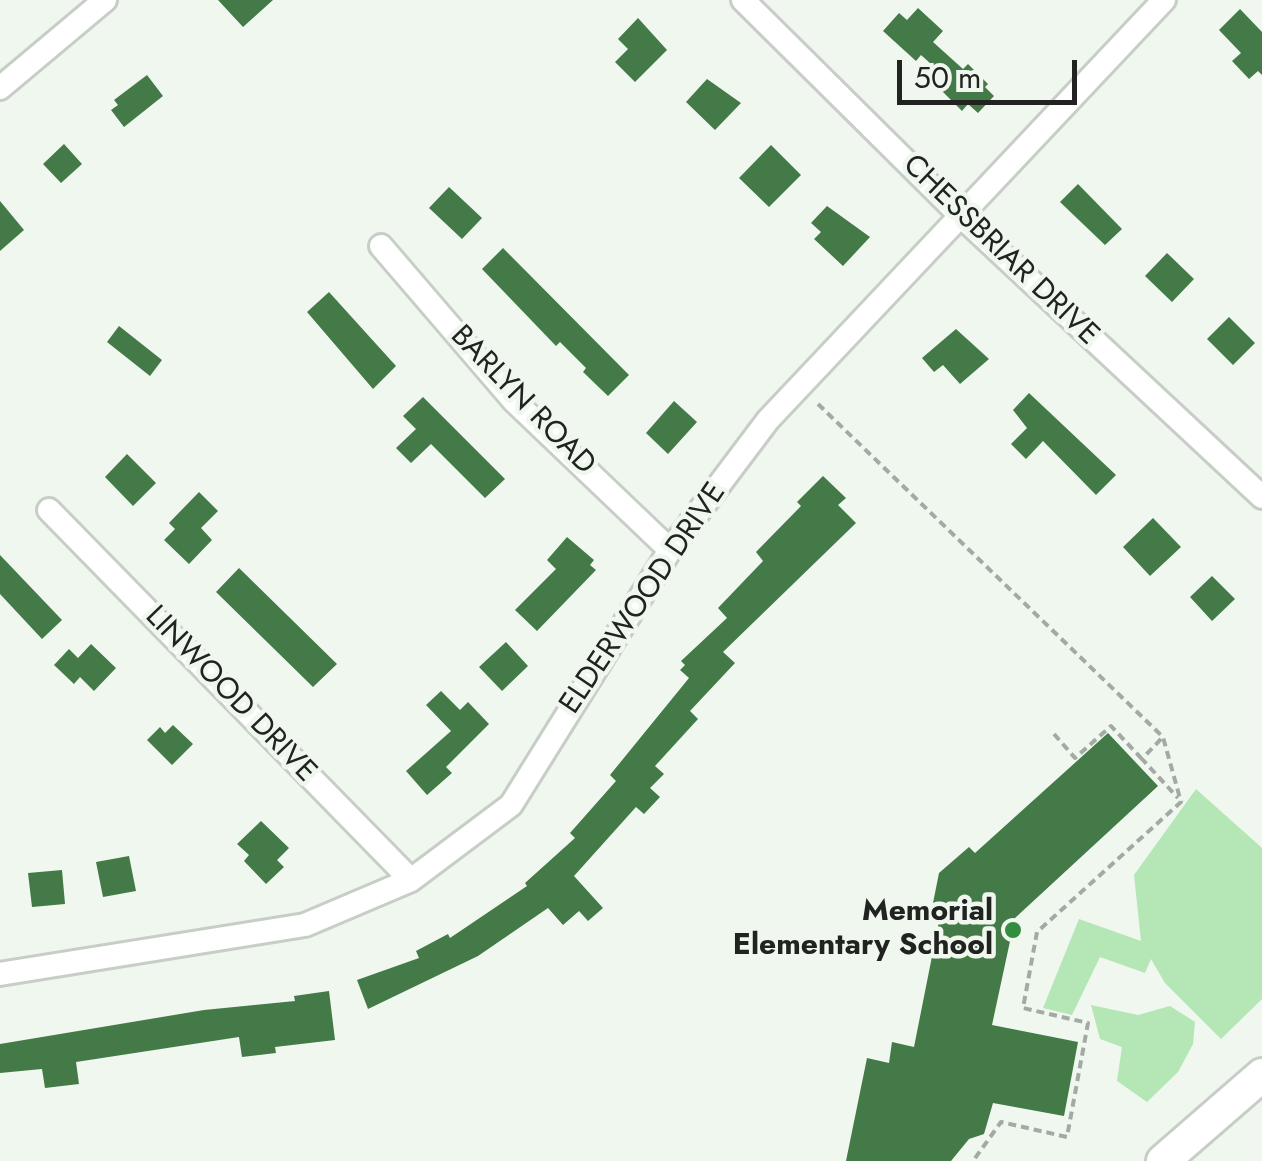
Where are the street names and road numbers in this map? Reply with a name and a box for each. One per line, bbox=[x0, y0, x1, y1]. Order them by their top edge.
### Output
street label: CHESSBRIAR DRIVE bbox=[894, 148, 1106, 354]
street label: BARLYN ROAD bbox=[442, 319, 602, 483]
street label: ELDERWOOD DRIVE bbox=[553, 477, 735, 721]
street label: LINWOOD DRIVE bbox=[137, 599, 323, 791]

